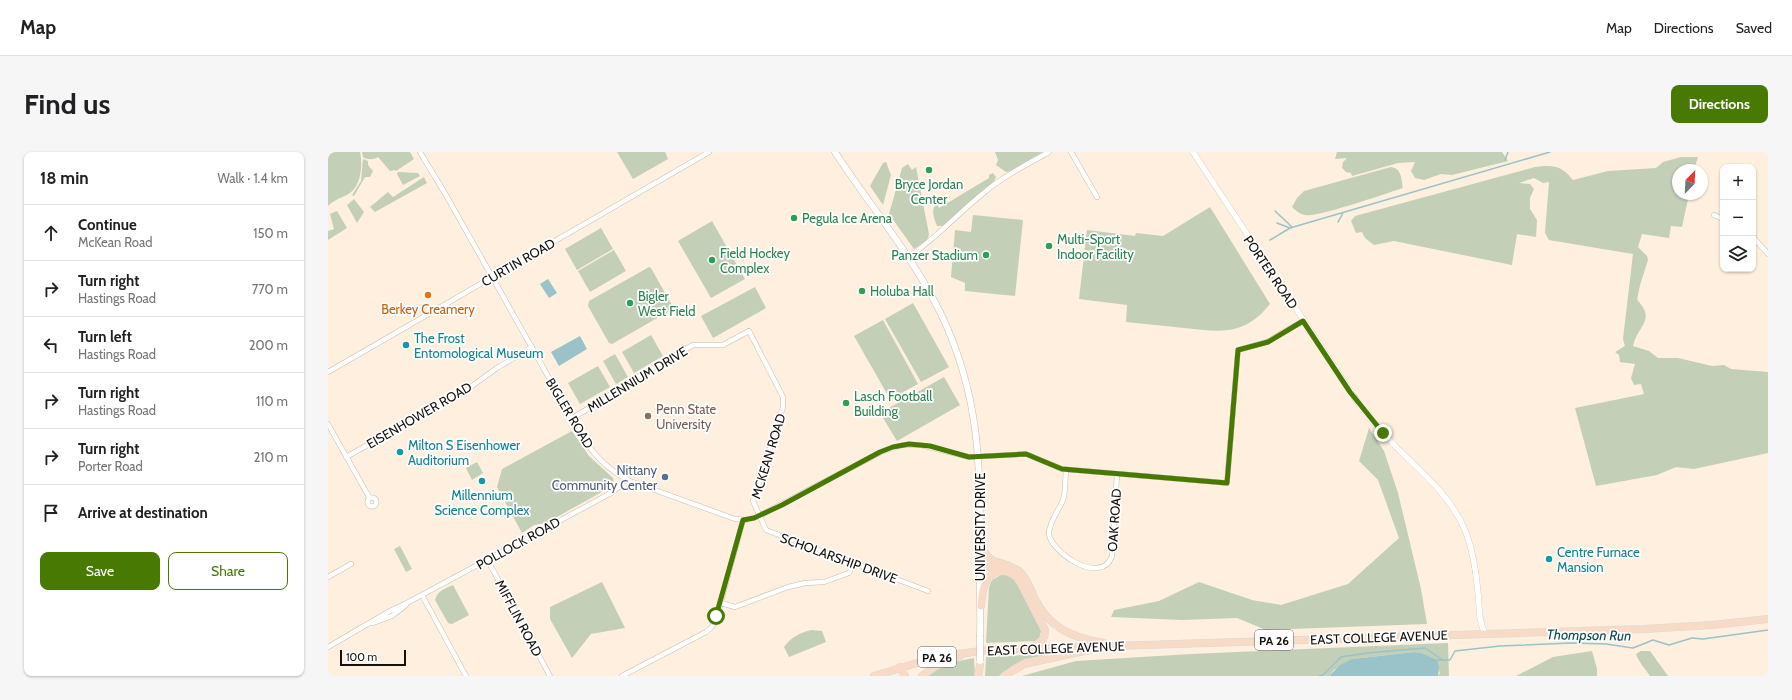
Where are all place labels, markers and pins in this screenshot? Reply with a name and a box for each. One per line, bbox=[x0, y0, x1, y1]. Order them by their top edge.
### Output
marker: Bryce Jordan Center bbox=[924, 165, 934, 175]
place label: Bryce Jordan Center bbox=[895, 176, 963, 207]
place label: Pegula Ice Arena bbox=[802, 210, 893, 226]
marker: Pegula Ice Arena bbox=[789, 213, 799, 223]
place label: Multi-Sport Indoor Facility bbox=[1057, 231, 1134, 262]
marker: Multi-Sport Indoor Facility bbox=[1044, 241, 1054, 251]
place label: Field Hockey Complex bbox=[720, 245, 790, 276]
place label: Panzer Stadium bbox=[891, 247, 978, 263]
marker: Panzer Stadium bbox=[981, 250, 991, 260]
marker: Field Hockey Complex bbox=[707, 255, 717, 265]
place label: Holuba Hall bbox=[870, 283, 934, 299]
marker: Holuba Hall bbox=[857, 286, 867, 296]
place label: Bigler West Field bbox=[638, 288, 695, 319]
marker: Berkey Creamery bbox=[423, 290, 433, 300]
marker: Bigler West Field bbox=[625, 298, 635, 308]
place label: Berkey Creamery bbox=[381, 301, 475, 317]
place label: The Frost Entomological Museum bbox=[414, 330, 544, 361]
marker: The Frost Entomological Museum bbox=[401, 340, 411, 350]
place label: Lasch Football Building bbox=[854, 388, 932, 419]
marker: Lasch Football Building bbox=[841, 398, 851, 408]
place label: Penn State University bbox=[656, 401, 717, 432]
marker: Penn State University bbox=[643, 411, 653, 421]
place label: Milton S Eisenhower Auditorium bbox=[408, 437, 521, 468]
marker: Milton S Eisenhower Auditorium bbox=[395, 447, 405, 457]
place label: Nittany Community Center bbox=[552, 462, 658, 493]
marker: Nittany Community Center bbox=[660, 472, 670, 482]
marker: Millennium Science Complex bbox=[477, 476, 487, 486]
place label: Millennium Science Complex bbox=[435, 487, 530, 518]
place label: Centre Furnace Mansion bbox=[1557, 544, 1640, 575]
marker: Centre Furnace Mansion bbox=[1544, 554, 1554, 564]

